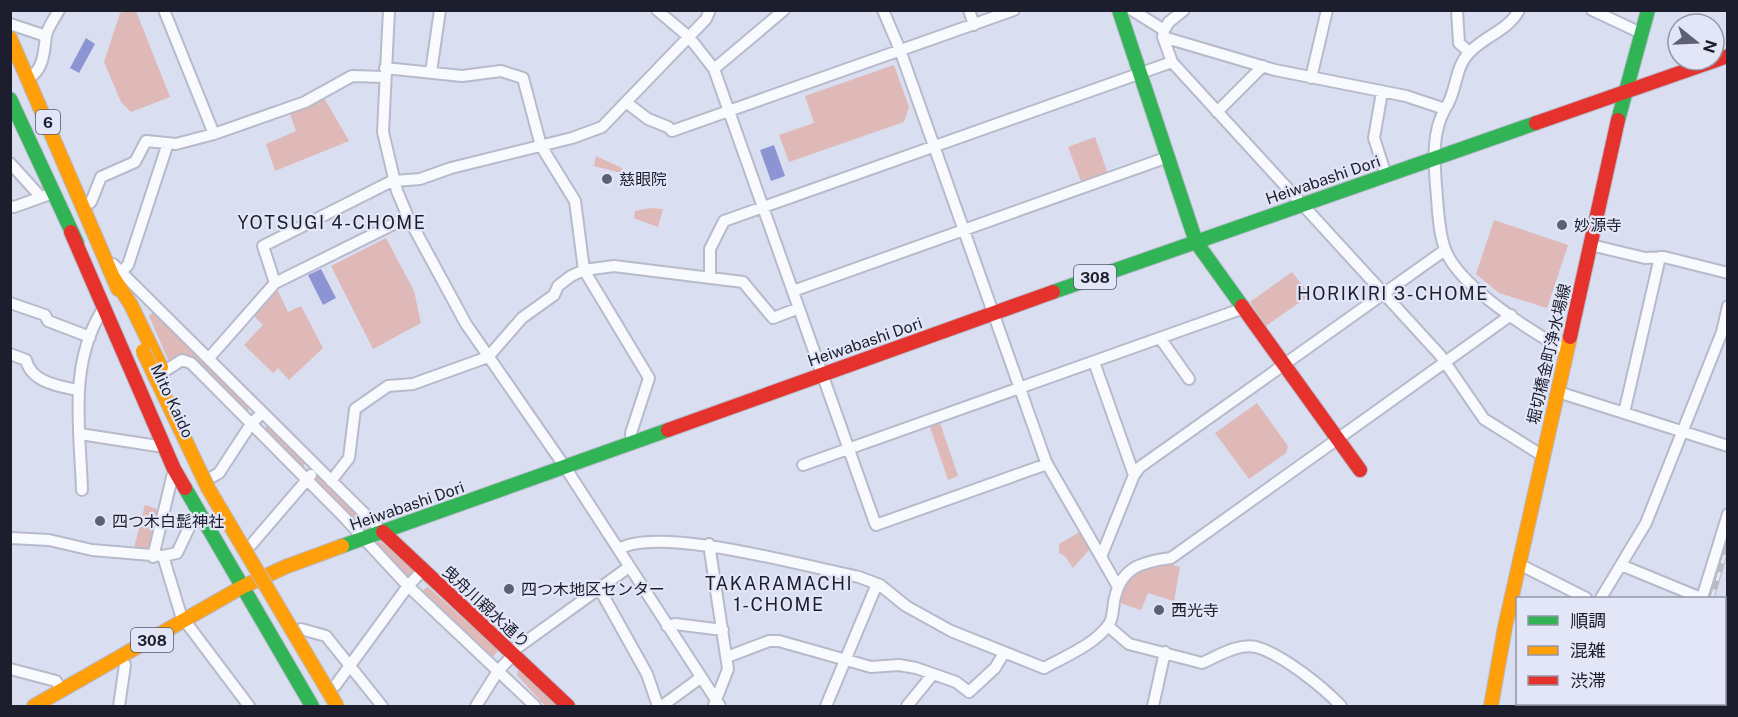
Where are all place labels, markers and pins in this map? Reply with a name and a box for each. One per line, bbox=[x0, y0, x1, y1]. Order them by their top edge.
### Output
place label: 慈眼院 bbox=[619, 170, 667, 189]
marker: 慈眼院 bbox=[600, 172, 614, 186]
place label: 妙源寺 bbox=[1574, 216, 1622, 235]
marker: 妙源寺 bbox=[1555, 218, 1569, 232]
place label: 四つ木白髭神社 bbox=[112, 512, 224, 531]
marker: 四つ木白髭神社 bbox=[93, 514, 107, 528]
place label: 四つ木地区センター bbox=[521, 580, 665, 599]
marker: 四つ木地区センター bbox=[502, 582, 516, 596]
place label: 西光寺 bbox=[1171, 601, 1219, 620]
marker: 西光寺 bbox=[1152, 603, 1166, 617]

